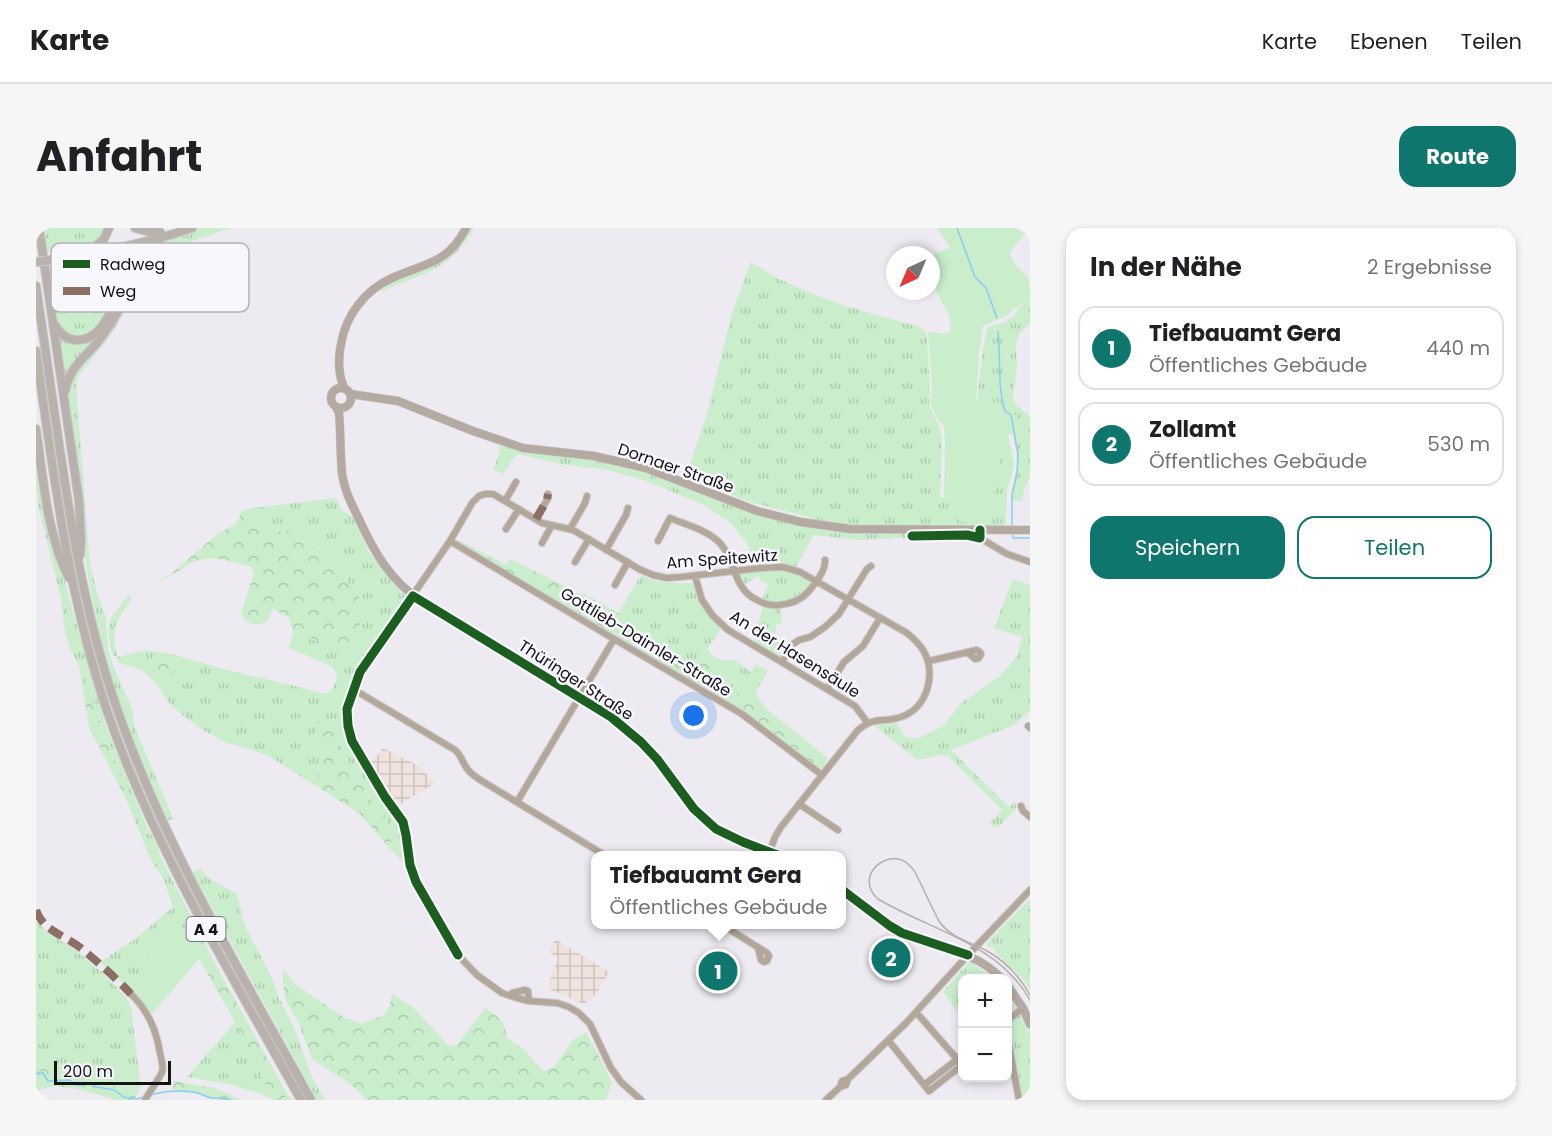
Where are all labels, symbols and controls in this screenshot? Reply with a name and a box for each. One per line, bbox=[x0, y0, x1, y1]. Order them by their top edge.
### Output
text: Karte bbox=[30, 21, 109, 60]
text: Karte bbox=[1262, 27, 1317, 56]
text: Ebenen bbox=[1350, 27, 1428, 56]
text: Teilen bbox=[1461, 27, 1522, 56]
button: Route bbox=[1399, 126, 1516, 187]
text: Anfahrt bbox=[36, 127, 202, 186]
legend bbox=[51, 243, 249, 312]
north arrow bbox=[886, 246, 940, 300]
text: In der Nähe bbox=[1090, 249, 1242, 285]
text: Radweg bbox=[100, 253, 165, 276]
text: 2 Ergebnisse bbox=[1367, 253, 1492, 281]
text: Weg bbox=[100, 280, 136, 303]
text: Tiefbauamt Gera bbox=[1149, 318, 1341, 349]
text: 1 bbox=[1108, 334, 1115, 362]
text: 440 m bbox=[1426, 334, 1490, 362]
text: Öffentliches Gebäude bbox=[1149, 351, 1367, 379]
text: Zollamt bbox=[1149, 414, 1236, 445]
text: 2 bbox=[1106, 430, 1117, 458]
text: 530 m bbox=[1427, 430, 1490, 458]
street label: Dornaer Straße bbox=[615, 437, 737, 499]
text: Öffentliches Gebäude bbox=[1149, 447, 1367, 475]
button: Speichern bbox=[1090, 516, 1285, 579]
button: Teilen bbox=[1297, 516, 1492, 579]
street label: Am Speitewitz bbox=[666, 544, 778, 574]
street label: Gottlieb-Daimler-Straße bbox=[556, 582, 736, 702]
street label: An der Hasensäule bbox=[725, 605, 865, 704]
street label: Thüringer Straße bbox=[514, 634, 638, 726]
your location bbox=[679, 701, 708, 730]
popup bbox=[591, 851, 846, 929]
text: Tiefbauamt Gera bbox=[609, 860, 802, 891]
text: Öffentliches Gebäude bbox=[609, 893, 828, 921]
road number: A 4 bbox=[186, 917, 226, 941]
pin: 2 bbox=[872, 936, 910, 980]
pin: 1 bbox=[698, 948, 738, 994]
map controls bbox=[958, 974, 1012, 1082]
button: + bbox=[958, 974, 1012, 1028]
button: − bbox=[958, 1028, 1012, 1082]
scale bar bbox=[54, 1058, 171, 1086]
text: 200 m bbox=[63, 1060, 113, 1083]

